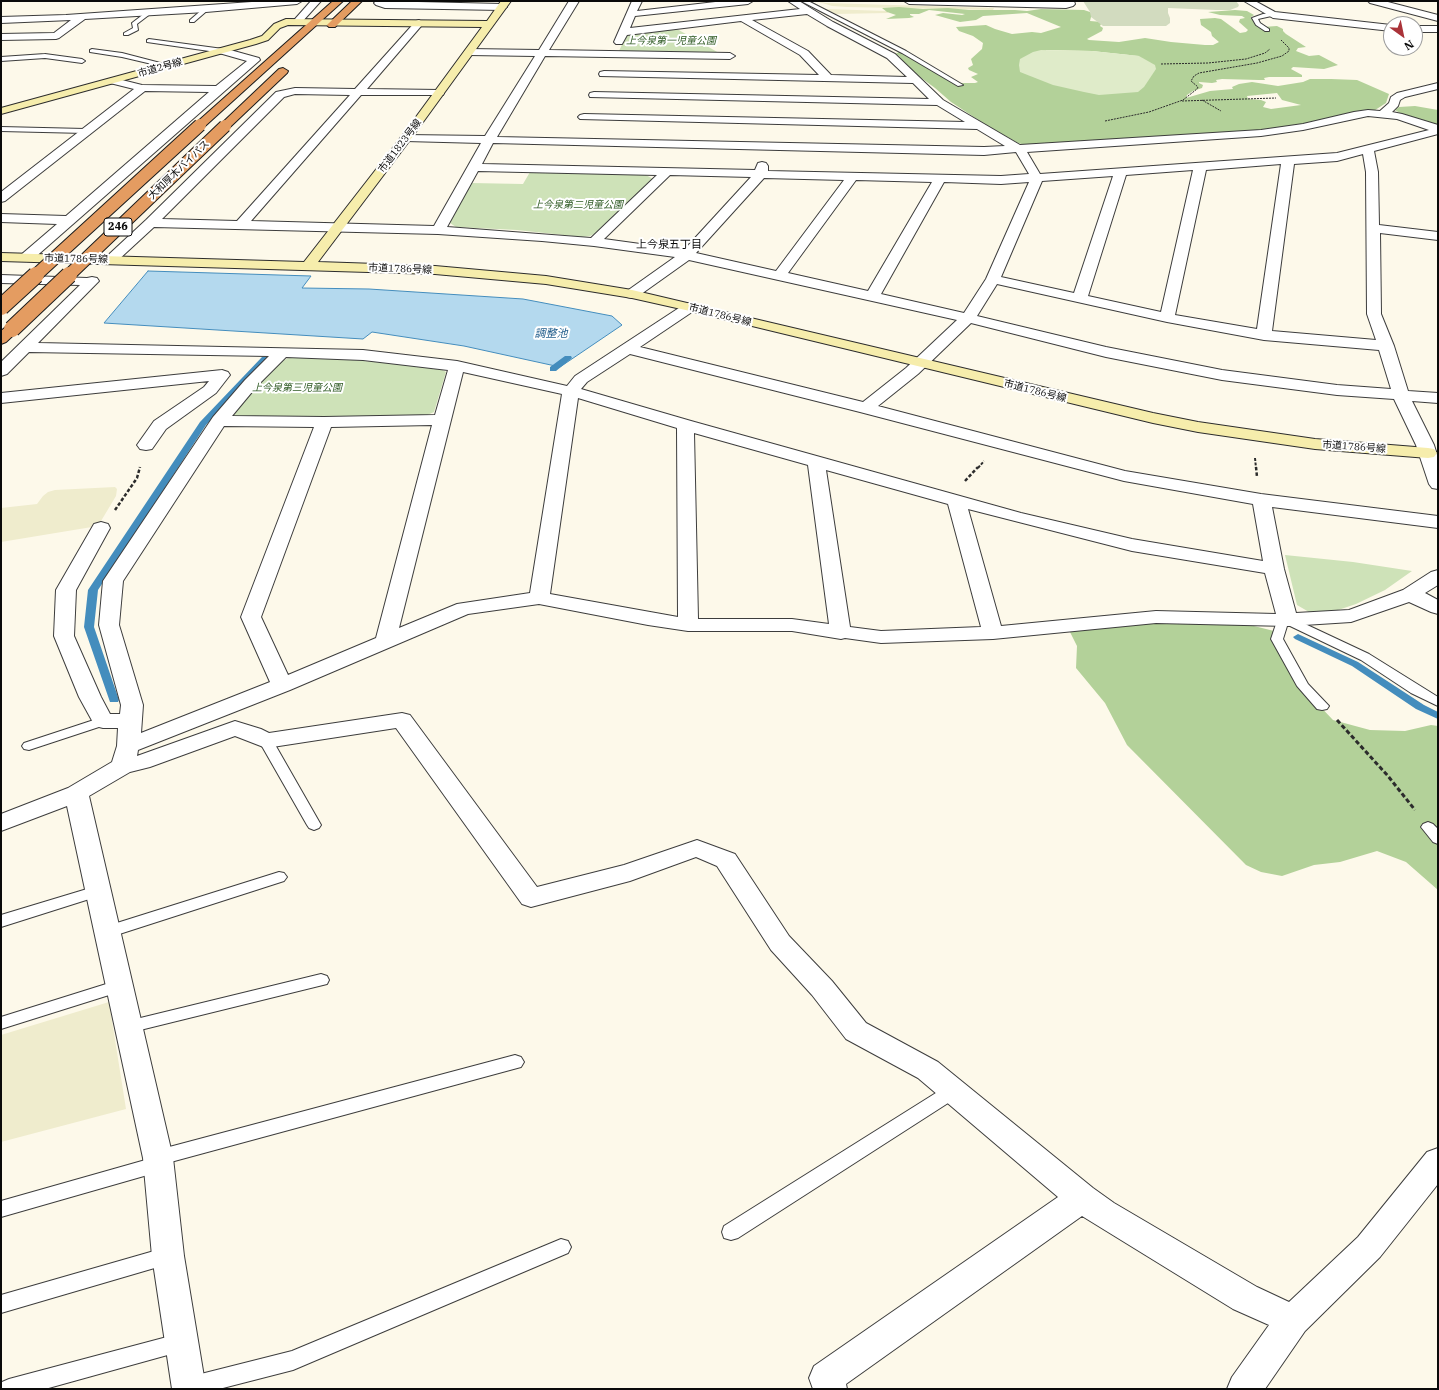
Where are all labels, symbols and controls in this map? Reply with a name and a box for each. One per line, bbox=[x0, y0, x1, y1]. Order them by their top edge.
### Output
north arrow bbox=[1383, 16, 1423, 56]
park label: 上今泉第一児童公園 bbox=[626, 35, 716, 47]
text: N bbox=[1402, 37, 1416, 53]
street label: 市道2号線 bbox=[136, 56, 184, 80]
street label: 市道1823号線 bbox=[376, 117, 424, 175]
street label: 大和厚木バイパス bbox=[146, 138, 212, 202]
park label: 上今泉第二児童公園 bbox=[533, 199, 623, 211]
road number: 246 bbox=[104, 218, 132, 236]
district label: 上今泉五丁目 bbox=[636, 238, 702, 252]
street label: 市道1786号線 bbox=[44, 252, 108, 266]
street label: 市道1786号線 bbox=[368, 262, 432, 276]
street label: 市道1786号線 bbox=[687, 301, 753, 329]
water label: 調整池 bbox=[535, 327, 567, 341]
street label: 市道1786号線 bbox=[1002, 377, 1068, 405]
park label: 上今泉第三児童公園 bbox=[252, 382, 342, 394]
street label: 市道1786号線 bbox=[1322, 439, 1386, 455]

